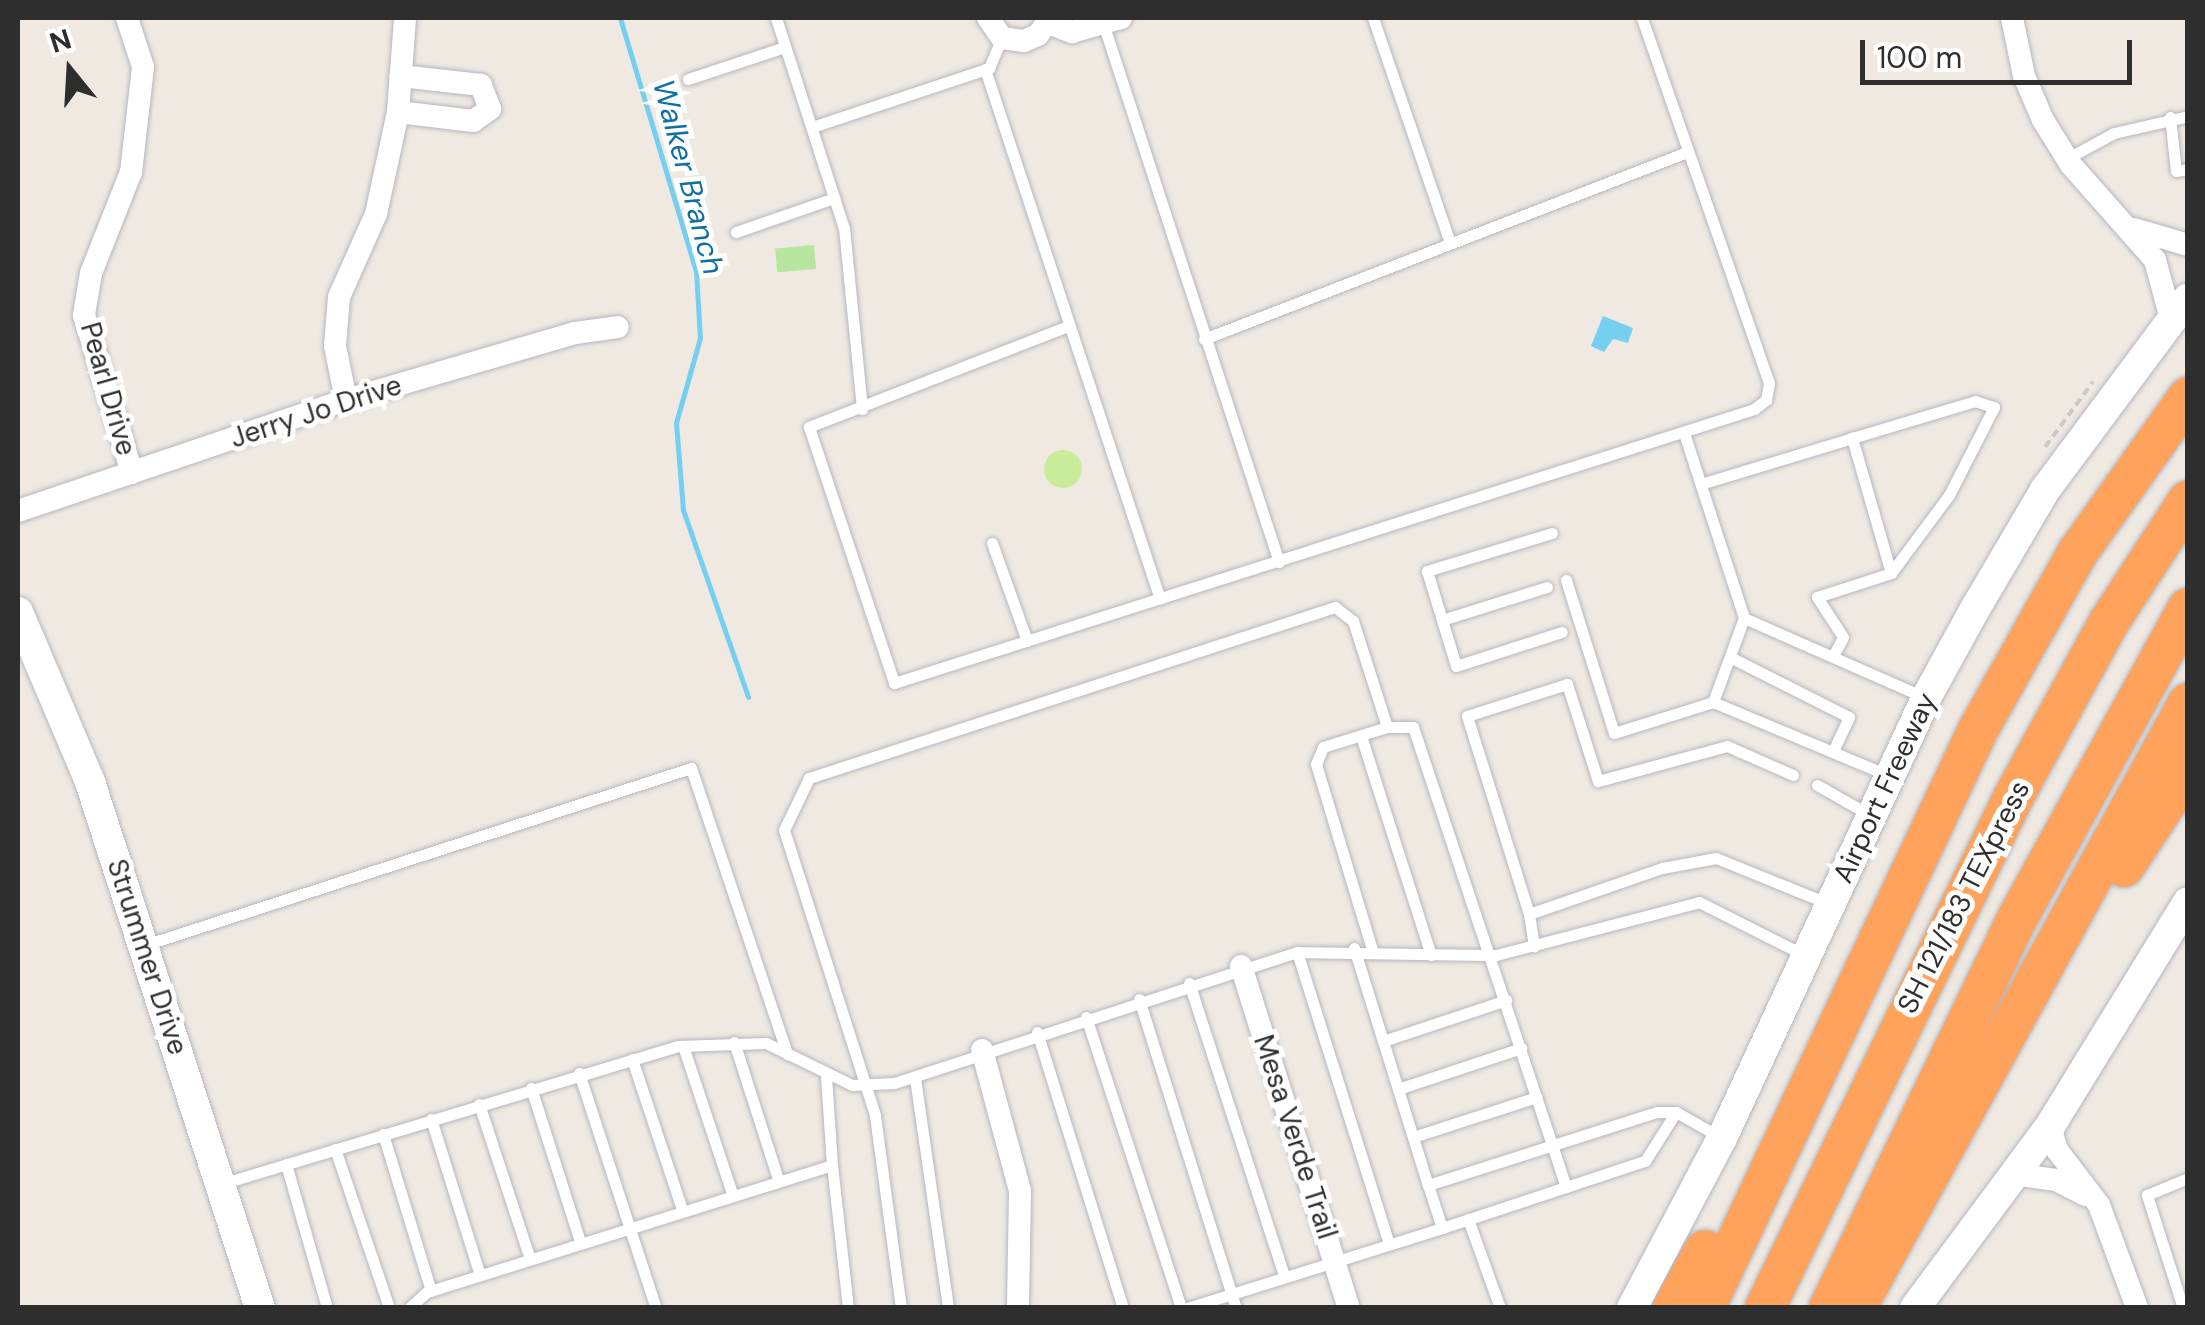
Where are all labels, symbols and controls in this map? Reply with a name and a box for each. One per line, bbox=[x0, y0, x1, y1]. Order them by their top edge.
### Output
north arrow bbox=[20, 20, 120, 120]
text: N bbox=[45, 20, 76, 62]
scale bar bbox=[1865, 20, 2138, 82]
text: 100 m bbox=[1877, 38, 1962, 77]
water label: Walker Branch bbox=[645, 76, 731, 278]
street label: Pearl Drive bbox=[73, 319, 143, 459]
street label: Jerry Jo Drive bbox=[226, 369, 406, 455]
street label: Airport Freeway bbox=[1826, 688, 1944, 888]
street label: SH 121/183 TEXpress bbox=[1891, 775, 2037, 1019]
street label: Strummer Drive bbox=[100, 855, 194, 1059]
street label: Mesa Verde Trail bbox=[1246, 1031, 1344, 1243]

